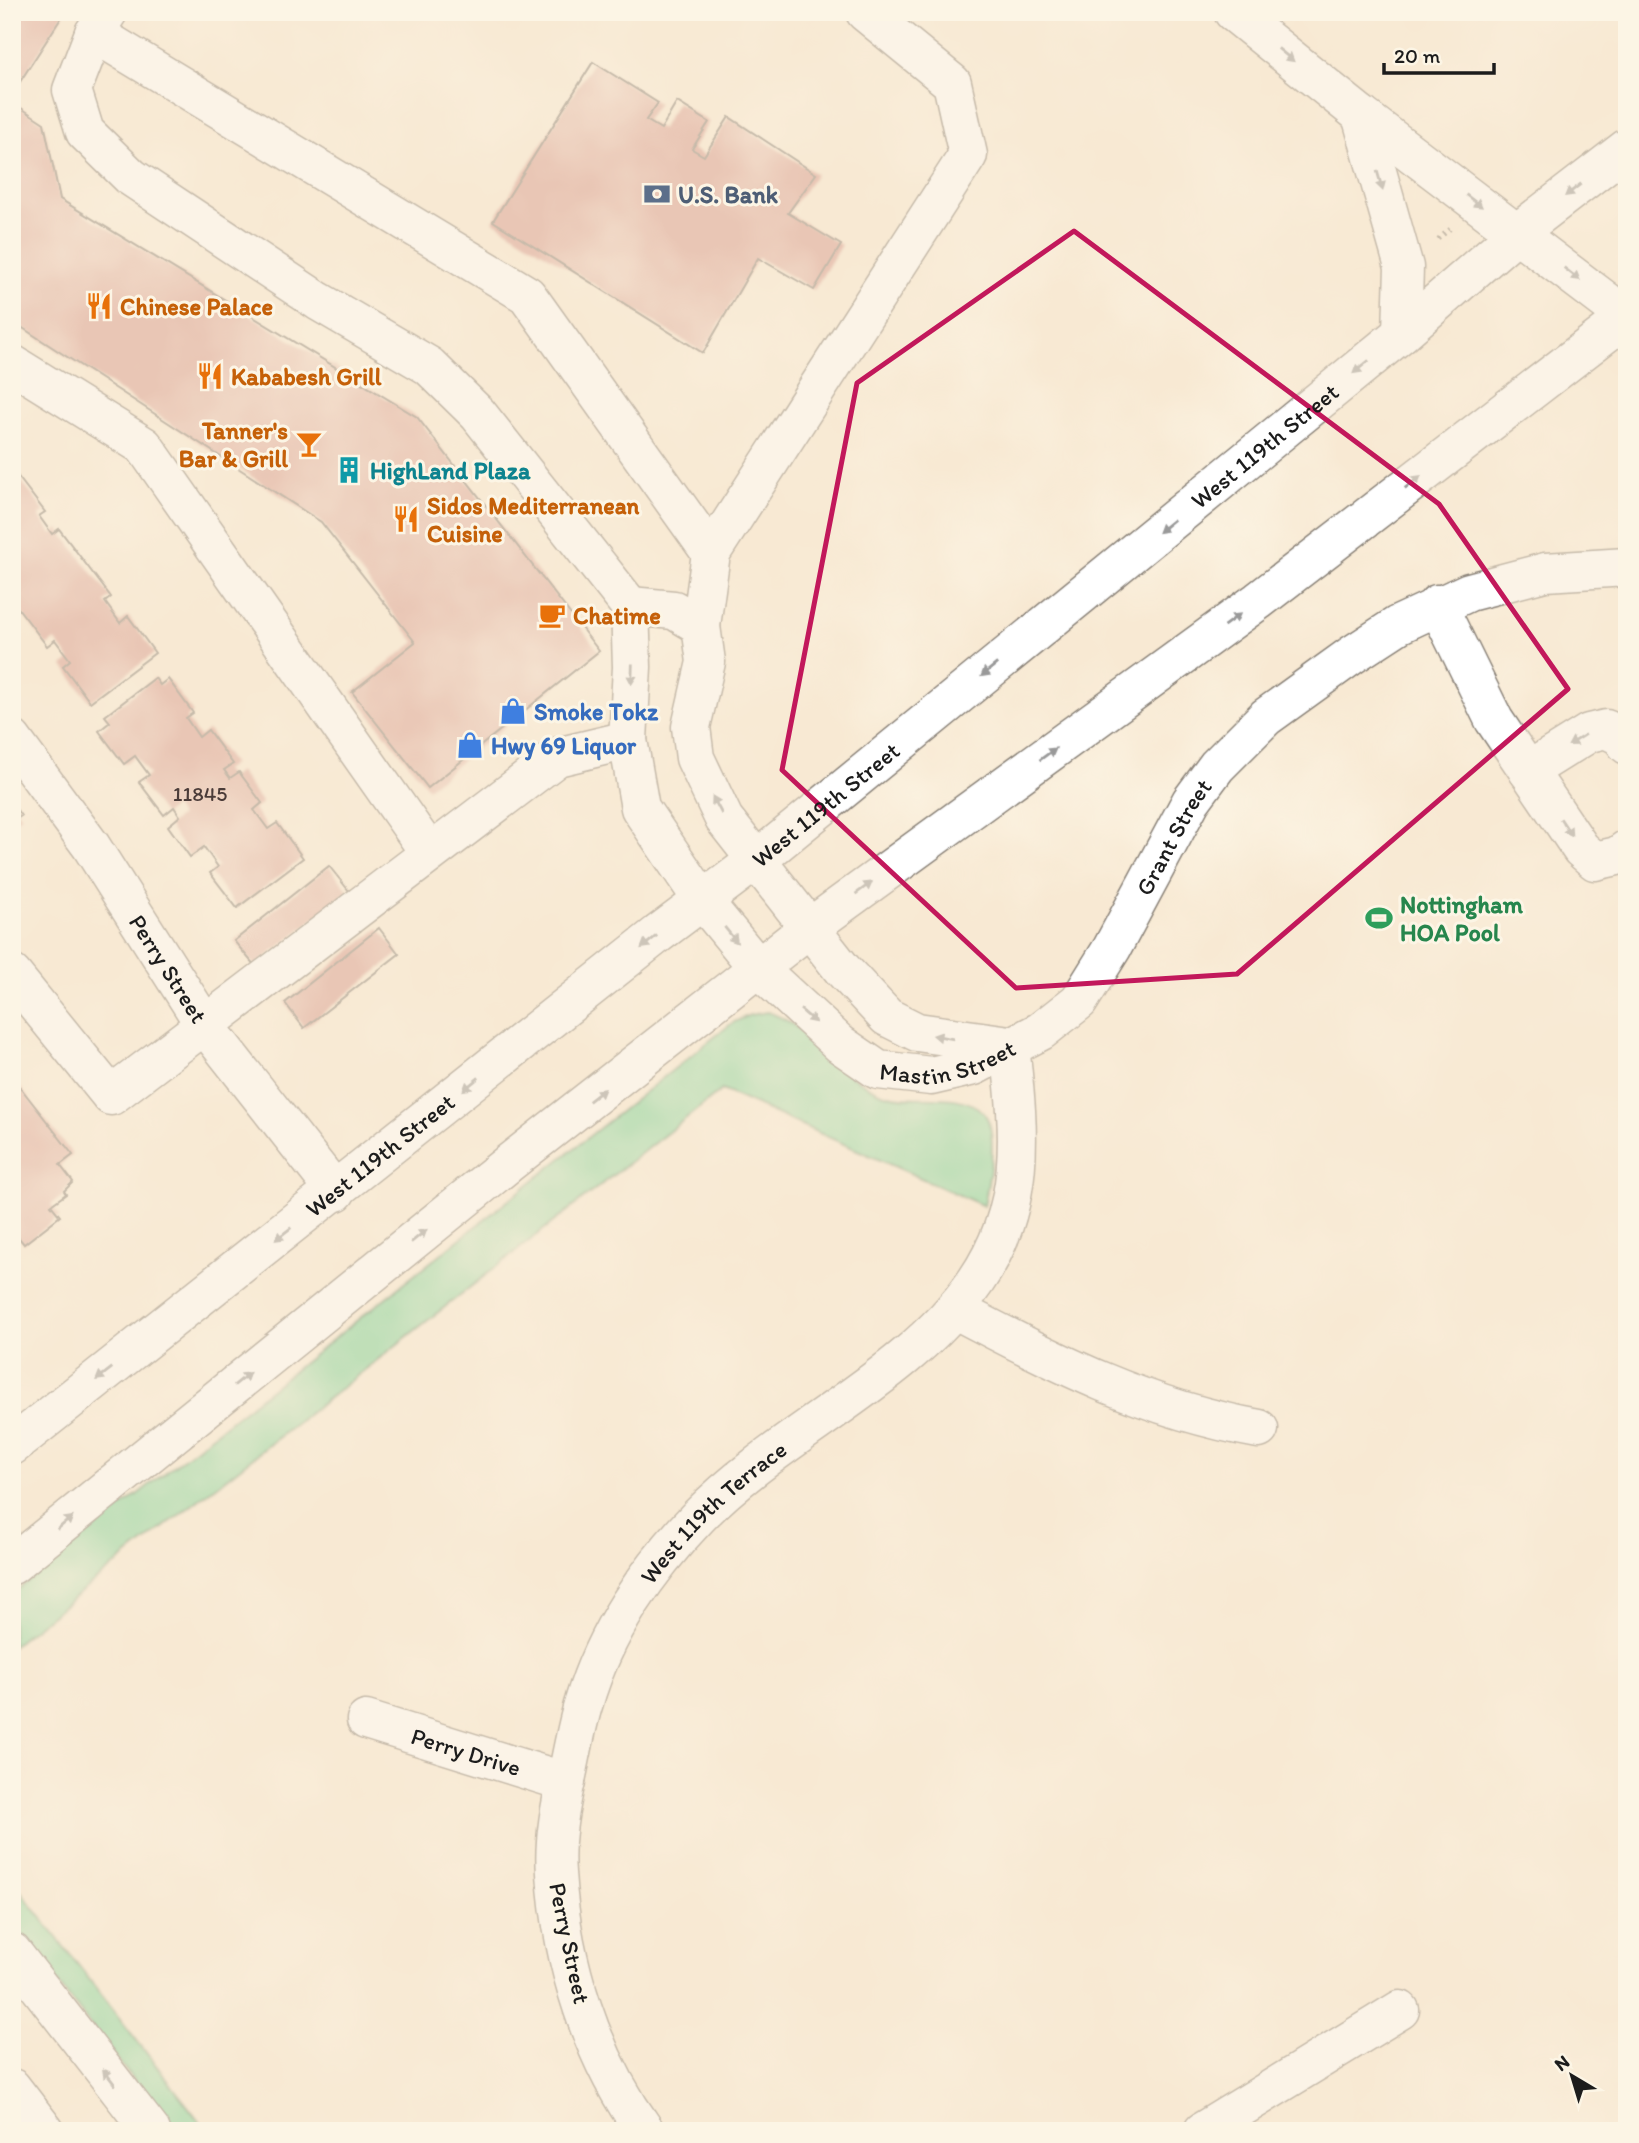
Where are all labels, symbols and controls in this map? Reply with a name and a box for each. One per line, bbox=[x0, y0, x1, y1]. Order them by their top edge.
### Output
scale bar bbox=[1384, 32, 1494, 76]
text: 20 m bbox=[1394, 43, 1441, 68]
one-way arrow bbox=[1278, 47, 1295, 62]
one-way arrow bbox=[1375, 170, 1385, 191]
bank icon: U.S. Bank bbox=[642, 179, 672, 209]
place label: U.S. Bank bbox=[678, 180, 779, 209]
one-way arrow bbox=[1564, 182, 1582, 197]
one-way arrow bbox=[1464, 194, 1482, 209]
one-way arrow bbox=[1562, 267, 1580, 282]
restaurant icon: Chinese Palace bbox=[84, 291, 114, 321]
place label: Chinese Palace bbox=[120, 292, 273, 321]
one-way arrow bbox=[1352, 359, 1369, 374]
restaurant icon: Kababesh Grill bbox=[195, 361, 225, 391]
place label: Kababesh Grill bbox=[231, 362, 382, 391]
street label: West 119th Street bbox=[1185, 377, 1344, 514]
place label: Tanner's Bar & Grill bbox=[179, 416, 288, 473]
bar icon: Tanner's Bar & Grill bbox=[294, 429, 324, 459]
building icon: HighLand Plaza bbox=[334, 455, 364, 485]
place label: HighLand Plaza bbox=[370, 456, 531, 486]
one-way arrow bbox=[1404, 475, 1422, 489]
place label: Sidos Mediterranean Cuisine bbox=[427, 491, 640, 548]
restaurant icon: Sidos Mediterranean Cuisine bbox=[391, 504, 421, 534]
one-way arrow bbox=[1157, 519, 1175, 534]
cafe icon: Chatime bbox=[537, 600, 567, 630]
place label: Chatime bbox=[573, 601, 661, 630]
one-way arrow bbox=[1223, 613, 1241, 627]
one-way arrow bbox=[981, 662, 998, 677]
one-way arrow bbox=[626, 664, 637, 686]
shop icon: Smoke Tokz bbox=[498, 696, 528, 726]
place label: Smoke Tokz bbox=[534, 697, 659, 726]
shop icon: Hwy 69 Liquor bbox=[455, 730, 485, 760]
place label: Hwy 69 Liquor bbox=[491, 731, 637, 761]
one-way arrow bbox=[1568, 734, 1587, 746]
street label: West 119th Street bbox=[745, 735, 905, 873]
one-way arrow bbox=[1039, 747, 1057, 761]
street label: Grant Street bbox=[1129, 773, 1217, 900]
house number: 11845 bbox=[173, 781, 227, 806]
one-way arrow bbox=[711, 795, 723, 815]
one-way arrow bbox=[1559, 818, 1573, 836]
one-way arrow bbox=[855, 881, 873, 895]
place label: Nottingham HOA Pool bbox=[1400, 890, 1524, 947]
sports icon: Nottingham HOA Pool bbox=[1364, 903, 1394, 933]
street label: Perry Street bbox=[123, 909, 214, 1028]
one-way arrow bbox=[723, 926, 738, 943]
one-way arrow bbox=[640, 934, 658, 949]
one-way arrow bbox=[799, 1008, 816, 1023]
one-way arrow bbox=[932, 1031, 954, 1042]
street label: Mastin Street bbox=[878, 1033, 1020, 1090]
one-way arrow bbox=[462, 1076, 480, 1091]
street label: West 119th Street bbox=[299, 1087, 460, 1223]
one-way arrow bbox=[588, 1088, 606, 1102]
one-way arrow bbox=[274, 1226, 292, 1241]
one-way arrow bbox=[410, 1229, 427, 1244]
one-way arrow bbox=[95, 1367, 113, 1382]
one-way arrow bbox=[233, 1372, 251, 1387]
street label: West 119th Terrace bbox=[633, 1434, 792, 1589]
one-way arrow bbox=[56, 1515, 74, 1530]
street label: Perry Drive bbox=[408, 1720, 525, 1782]
street label: Perry Street bbox=[543, 1880, 597, 2006]
north arrow bbox=[1538, 2042, 1608, 2112]
text: N bbox=[1550, 2050, 1574, 2076]
one-way arrow bbox=[102, 2068, 117, 2086]

